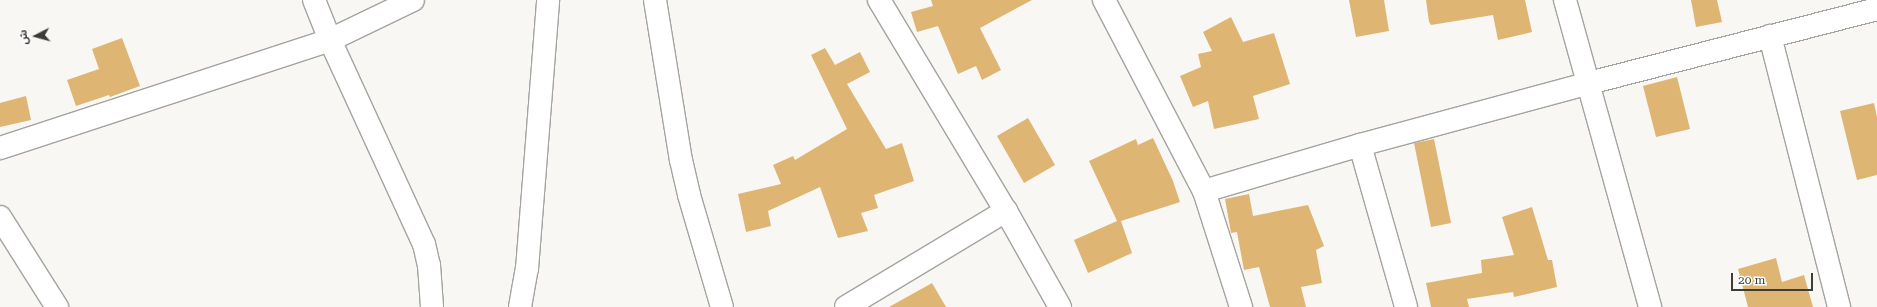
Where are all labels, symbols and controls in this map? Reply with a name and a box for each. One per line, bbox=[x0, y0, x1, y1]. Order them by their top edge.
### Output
north arrow bbox=[16, 16, 56, 56]
text: ش bbox=[16, 29, 31, 45]
scale bar bbox=[1733, 265, 1815, 291]
text: 20 m bbox=[1738, 273, 1765, 287]

